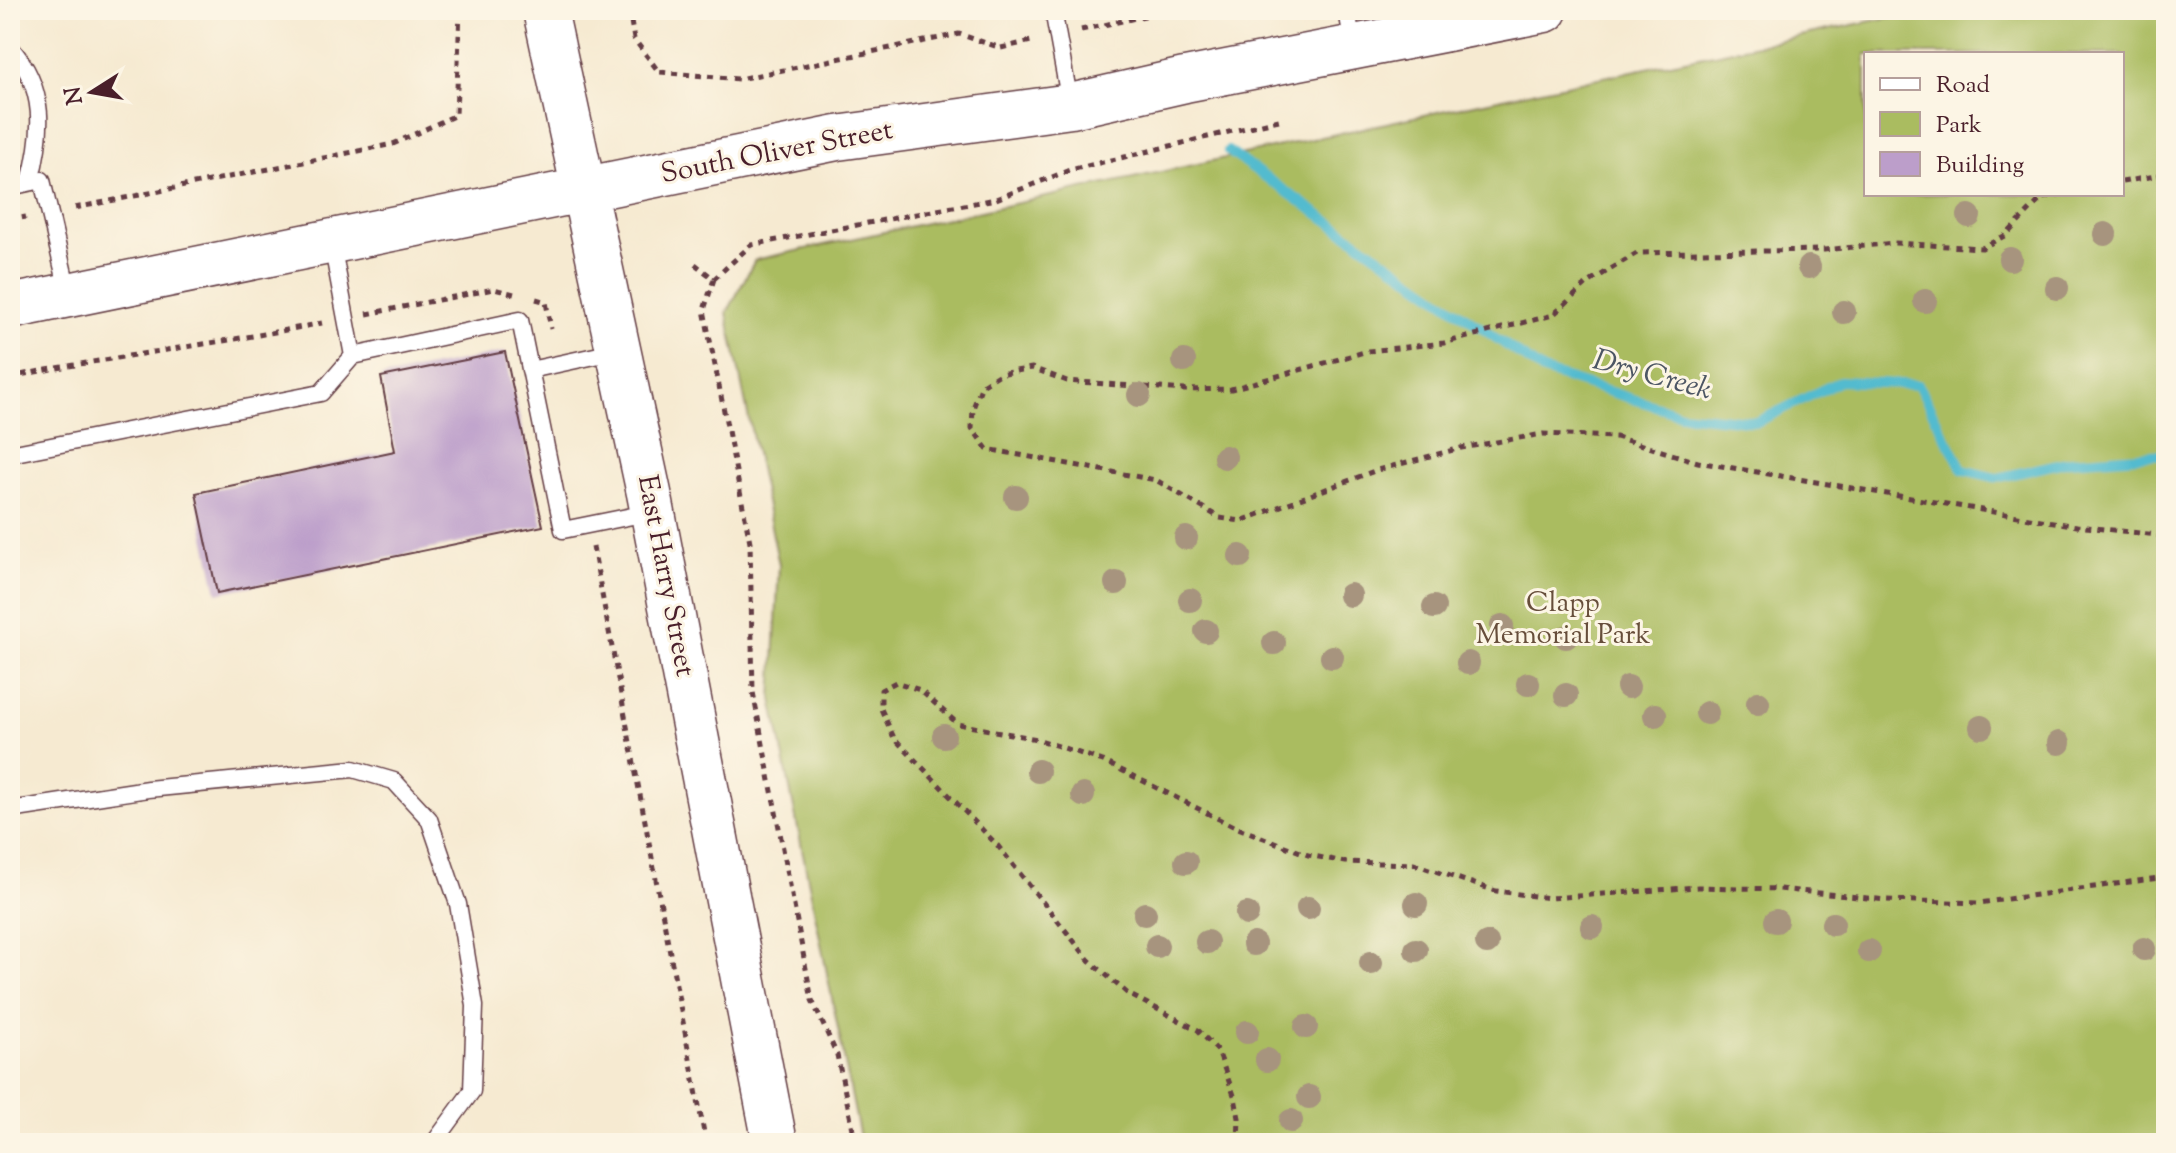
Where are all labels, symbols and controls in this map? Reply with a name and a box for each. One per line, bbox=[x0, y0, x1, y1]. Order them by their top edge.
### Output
north arrow bbox=[52, 52, 132, 132]
legend bbox=[1864, 52, 2124, 196]
text: Road bbox=[1936, 69, 1990, 103]
text: N bbox=[58, 83, 93, 107]
text: Park bbox=[1936, 109, 1982, 143]
street label: South Oliver Street bbox=[658, 111, 897, 195]
text: Building bbox=[1936, 149, 2025, 183]
water label: Dry Creek bbox=[1588, 340, 1716, 412]
street label: East Harry Street bbox=[626, 472, 704, 680]
park label: Clapp Memorial Park bbox=[1475, 584, 1651, 656]

